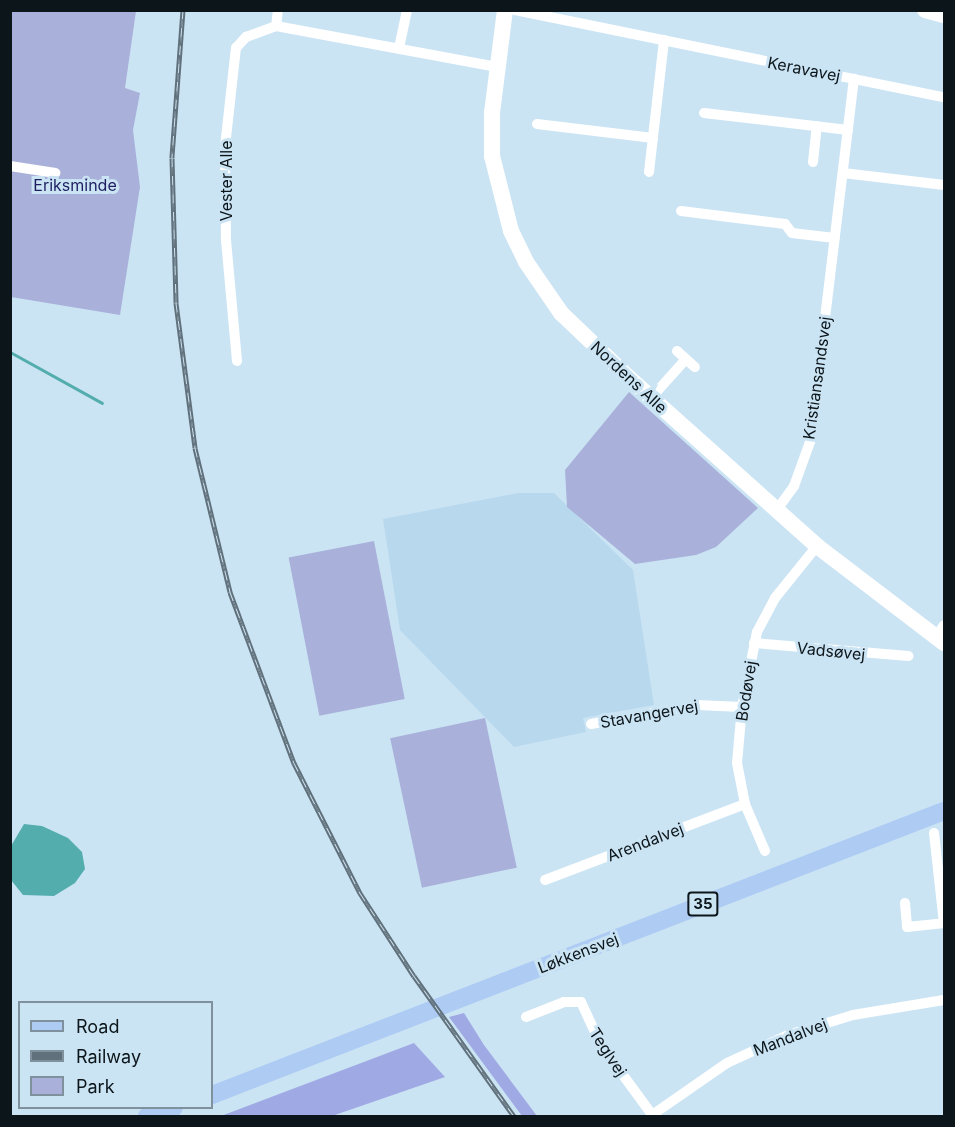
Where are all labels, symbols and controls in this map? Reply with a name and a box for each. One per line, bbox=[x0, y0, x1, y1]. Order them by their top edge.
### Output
street label: Keravavej bbox=[766, 53, 842, 85]
street label: Vester Alle bbox=[216, 140, 236, 222]
park label: Eriksminde bbox=[33, 175, 117, 195]
street label: Kristiansandsvej bbox=[799, 315, 835, 441]
street label: Nordens Alle bbox=[587, 337, 671, 417]
street label: Vadsøvej bbox=[796, 638, 866, 664]
street label: Bodøvej bbox=[732, 659, 760, 723]
street label: Stavangervej bbox=[599, 696, 699, 732]
street label: Arendalvej bbox=[604, 819, 686, 865]
road number: 35 bbox=[686, 892, 720, 916]
street label: Løkkensvej bbox=[535, 929, 621, 977]
legend bbox=[18, 1001, 213, 1109]
street label: Mandalvej bbox=[750, 1014, 830, 1060]
text: Road bbox=[76, 1016, 119, 1037]
street label: Teglvej bbox=[585, 1024, 631, 1080]
text: Railway bbox=[76, 1046, 141, 1067]
text: Park bbox=[76, 1076, 115, 1097]

